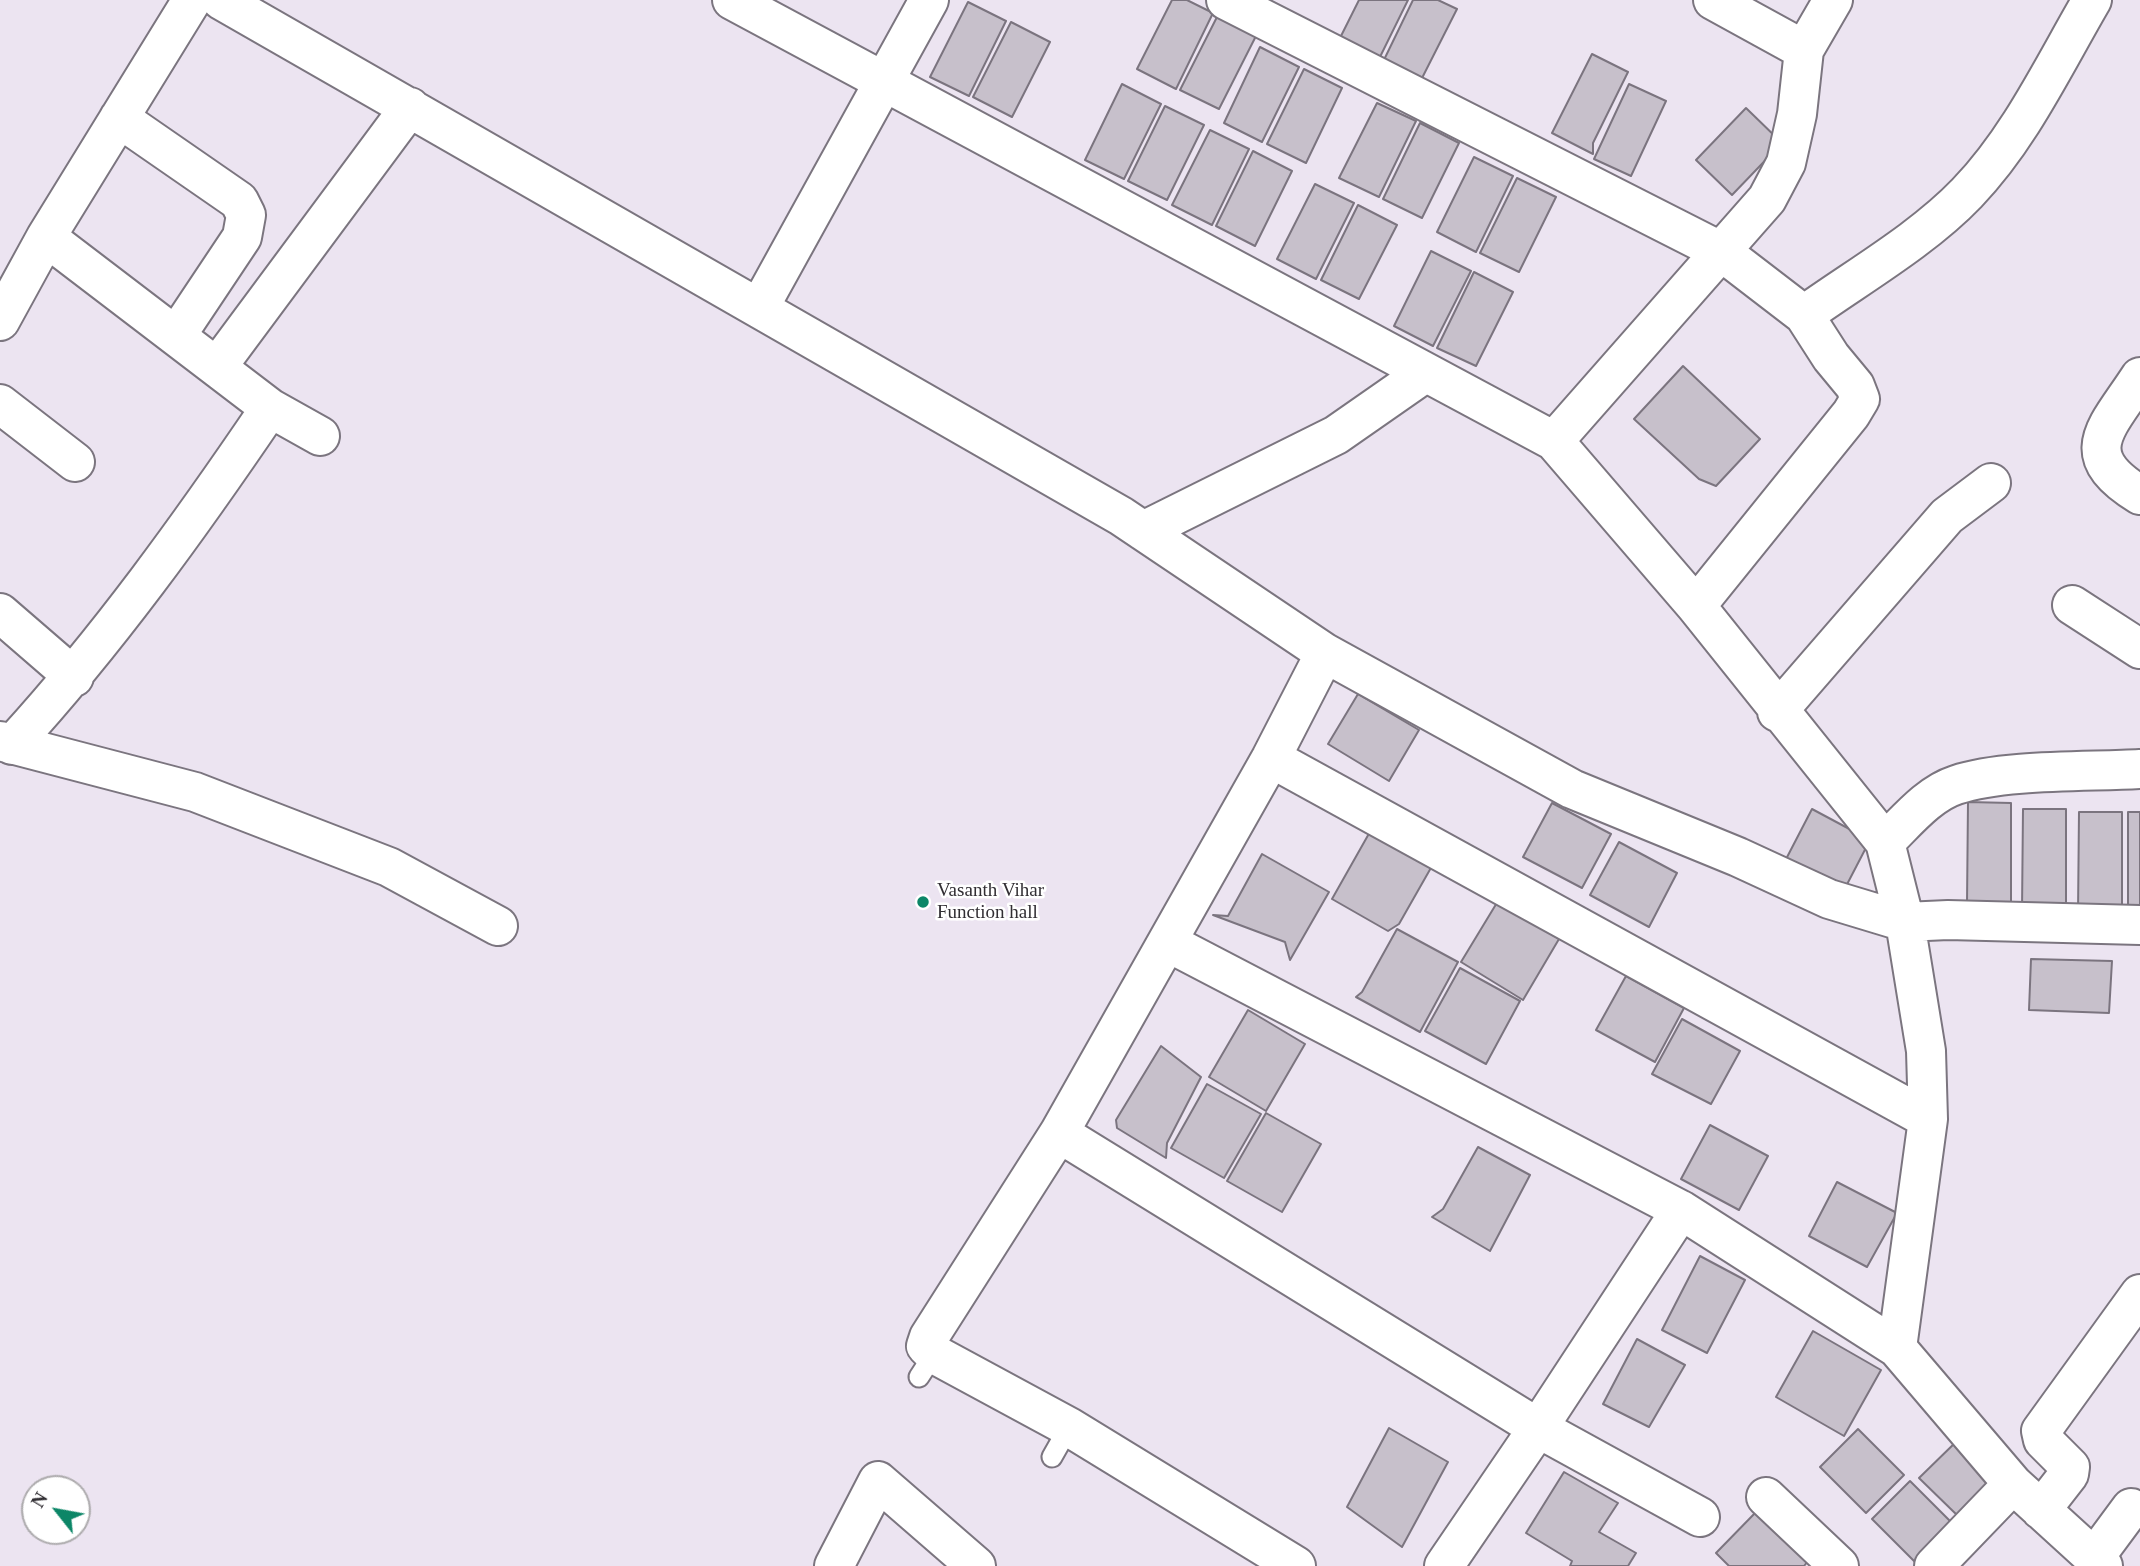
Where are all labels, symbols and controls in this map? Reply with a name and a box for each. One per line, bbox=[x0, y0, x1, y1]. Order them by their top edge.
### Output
place label: Vasanth Vihar Function hall bbox=[937, 880, 1044, 924]
marker: Vasanth Vihar Function hall bbox=[915, 894, 931, 910]
north arrow bbox=[21, 1475, 91, 1545]
text: N bbox=[27, 1489, 52, 1511]

